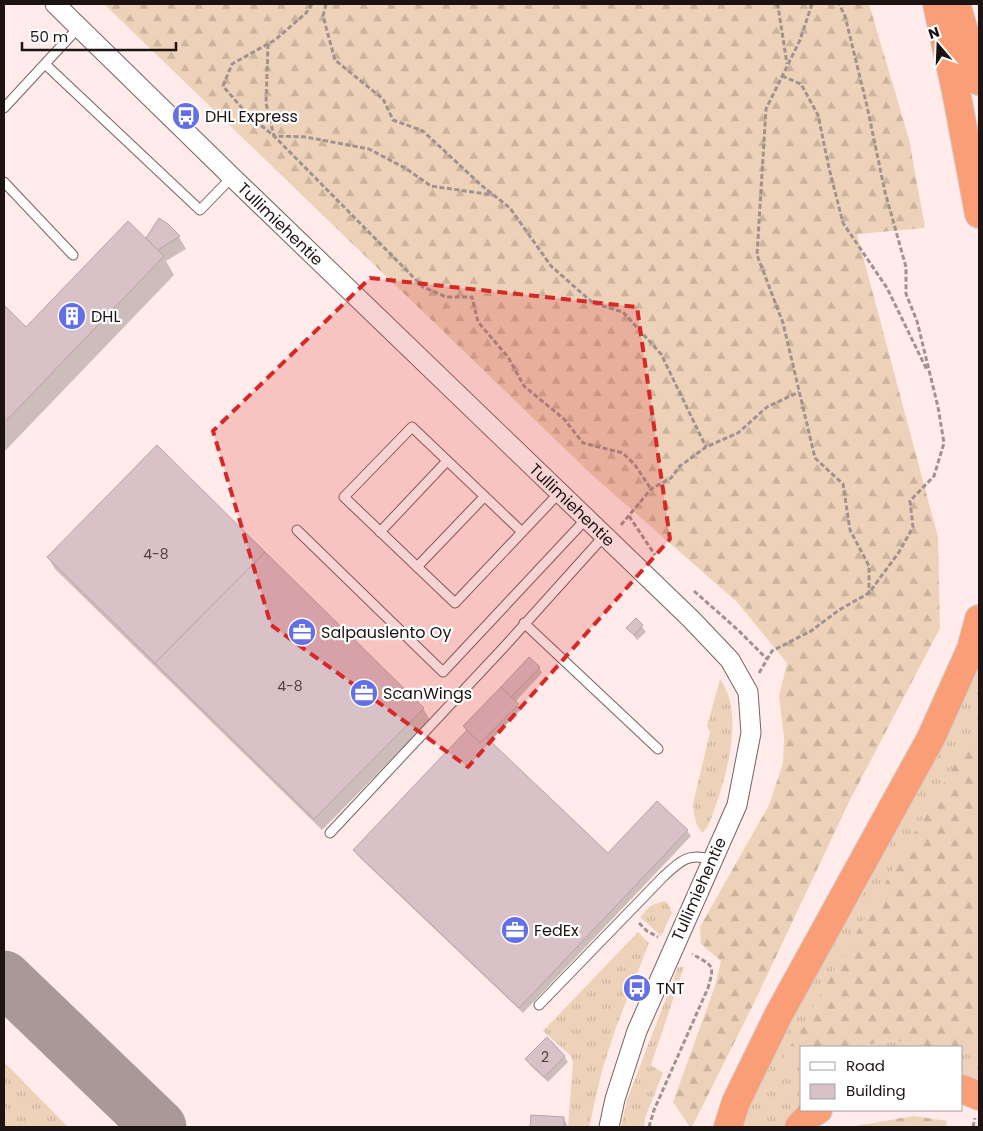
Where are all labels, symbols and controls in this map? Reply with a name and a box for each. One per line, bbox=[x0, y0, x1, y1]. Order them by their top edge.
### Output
scale bar bbox=[22, 20, 176, 52]
north arrow bbox=[913, 20, 963, 70]
text: N bbox=[926, 22, 942, 44]
text: 50 m bbox=[30, 26, 68, 47]
bus stop icon: DHL Express bbox=[171, 101, 201, 131]
place label: DHL Express bbox=[205, 105, 298, 128]
street label: Tullimiehentie bbox=[233, 177, 329, 271]
building icon: DHL bbox=[57, 301, 87, 331]
place label: DHL bbox=[91, 305, 120, 328]
street label: Tullimiehentie bbox=[524, 458, 620, 552]
house number: 4-8 bbox=[143, 544, 169, 564]
office icon: Salpauslento Oy bbox=[287, 617, 317, 647]
place label: Salpauslento Oy bbox=[321, 621, 451, 644]
house number: 4-8 bbox=[277, 676, 303, 696]
office icon: ScanWings bbox=[349, 678, 379, 708]
place label: ScanWings bbox=[383, 682, 472, 705]
street label: Tullimiehentie bbox=[666, 833, 732, 944]
office icon: FedEx bbox=[500, 915, 530, 945]
place label: FedEx bbox=[534, 919, 579, 942]
bus stop icon: TNT bbox=[622, 973, 652, 1003]
place label: TNT bbox=[656, 977, 685, 1000]
legend bbox=[800, 1046, 963, 1111]
house number: 2 bbox=[541, 1047, 549, 1067]
text: Road bbox=[846, 1055, 885, 1076]
text: Building bbox=[846, 1080, 906, 1101]

